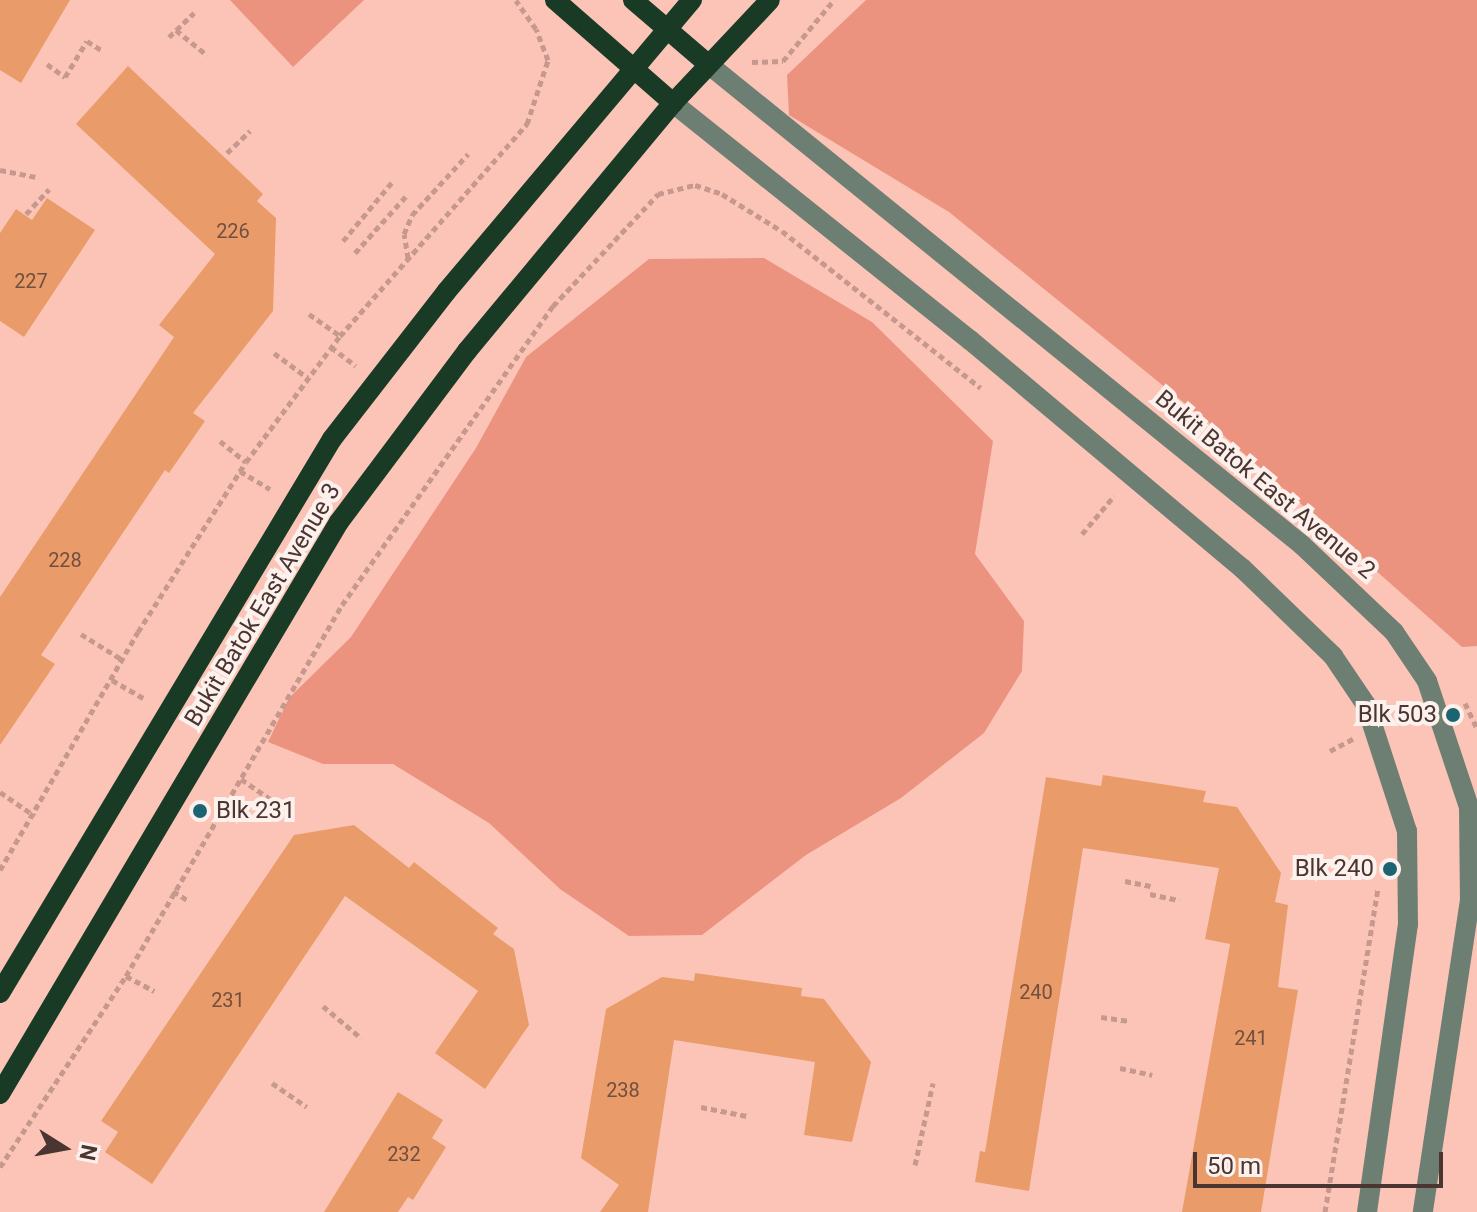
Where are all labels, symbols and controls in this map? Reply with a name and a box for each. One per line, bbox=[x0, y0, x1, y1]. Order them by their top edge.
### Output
house number: 226 bbox=[216, 219, 250, 243]
house number: 227 bbox=[14, 269, 48, 293]
street label: Bukit Batok East Avenue 2 bbox=[1149, 385, 1381, 585]
street label: Bukit Batok East Avenue 3 bbox=[179, 478, 347, 732]
house number: 228 bbox=[48, 548, 82, 572]
place label: Blk 503 bbox=[1358, 701, 1437, 729]
marker: Blk 503 bbox=[1444, 706, 1462, 724]
place label: Blk 231 bbox=[216, 797, 295, 825]
marker: Blk 231 bbox=[191, 802, 209, 820]
place label: Blk 240 bbox=[1295, 855, 1374, 883]
marker: Blk 240 bbox=[1381, 860, 1399, 878]
house number: 240 bbox=[1019, 980, 1053, 1004]
house number: 231 bbox=[211, 988, 245, 1012]
house number: 241 bbox=[1234, 1026, 1268, 1050]
house number: 238 bbox=[606, 1078, 640, 1102]
north arrow bbox=[24, 1108, 104, 1188]
scale bar bbox=[1197, 1136, 1447, 1186]
house number: 232 bbox=[387, 1142, 421, 1166]
text: N bbox=[74, 1143, 102, 1163]
text: 50 m bbox=[1207, 1152, 1261, 1180]

